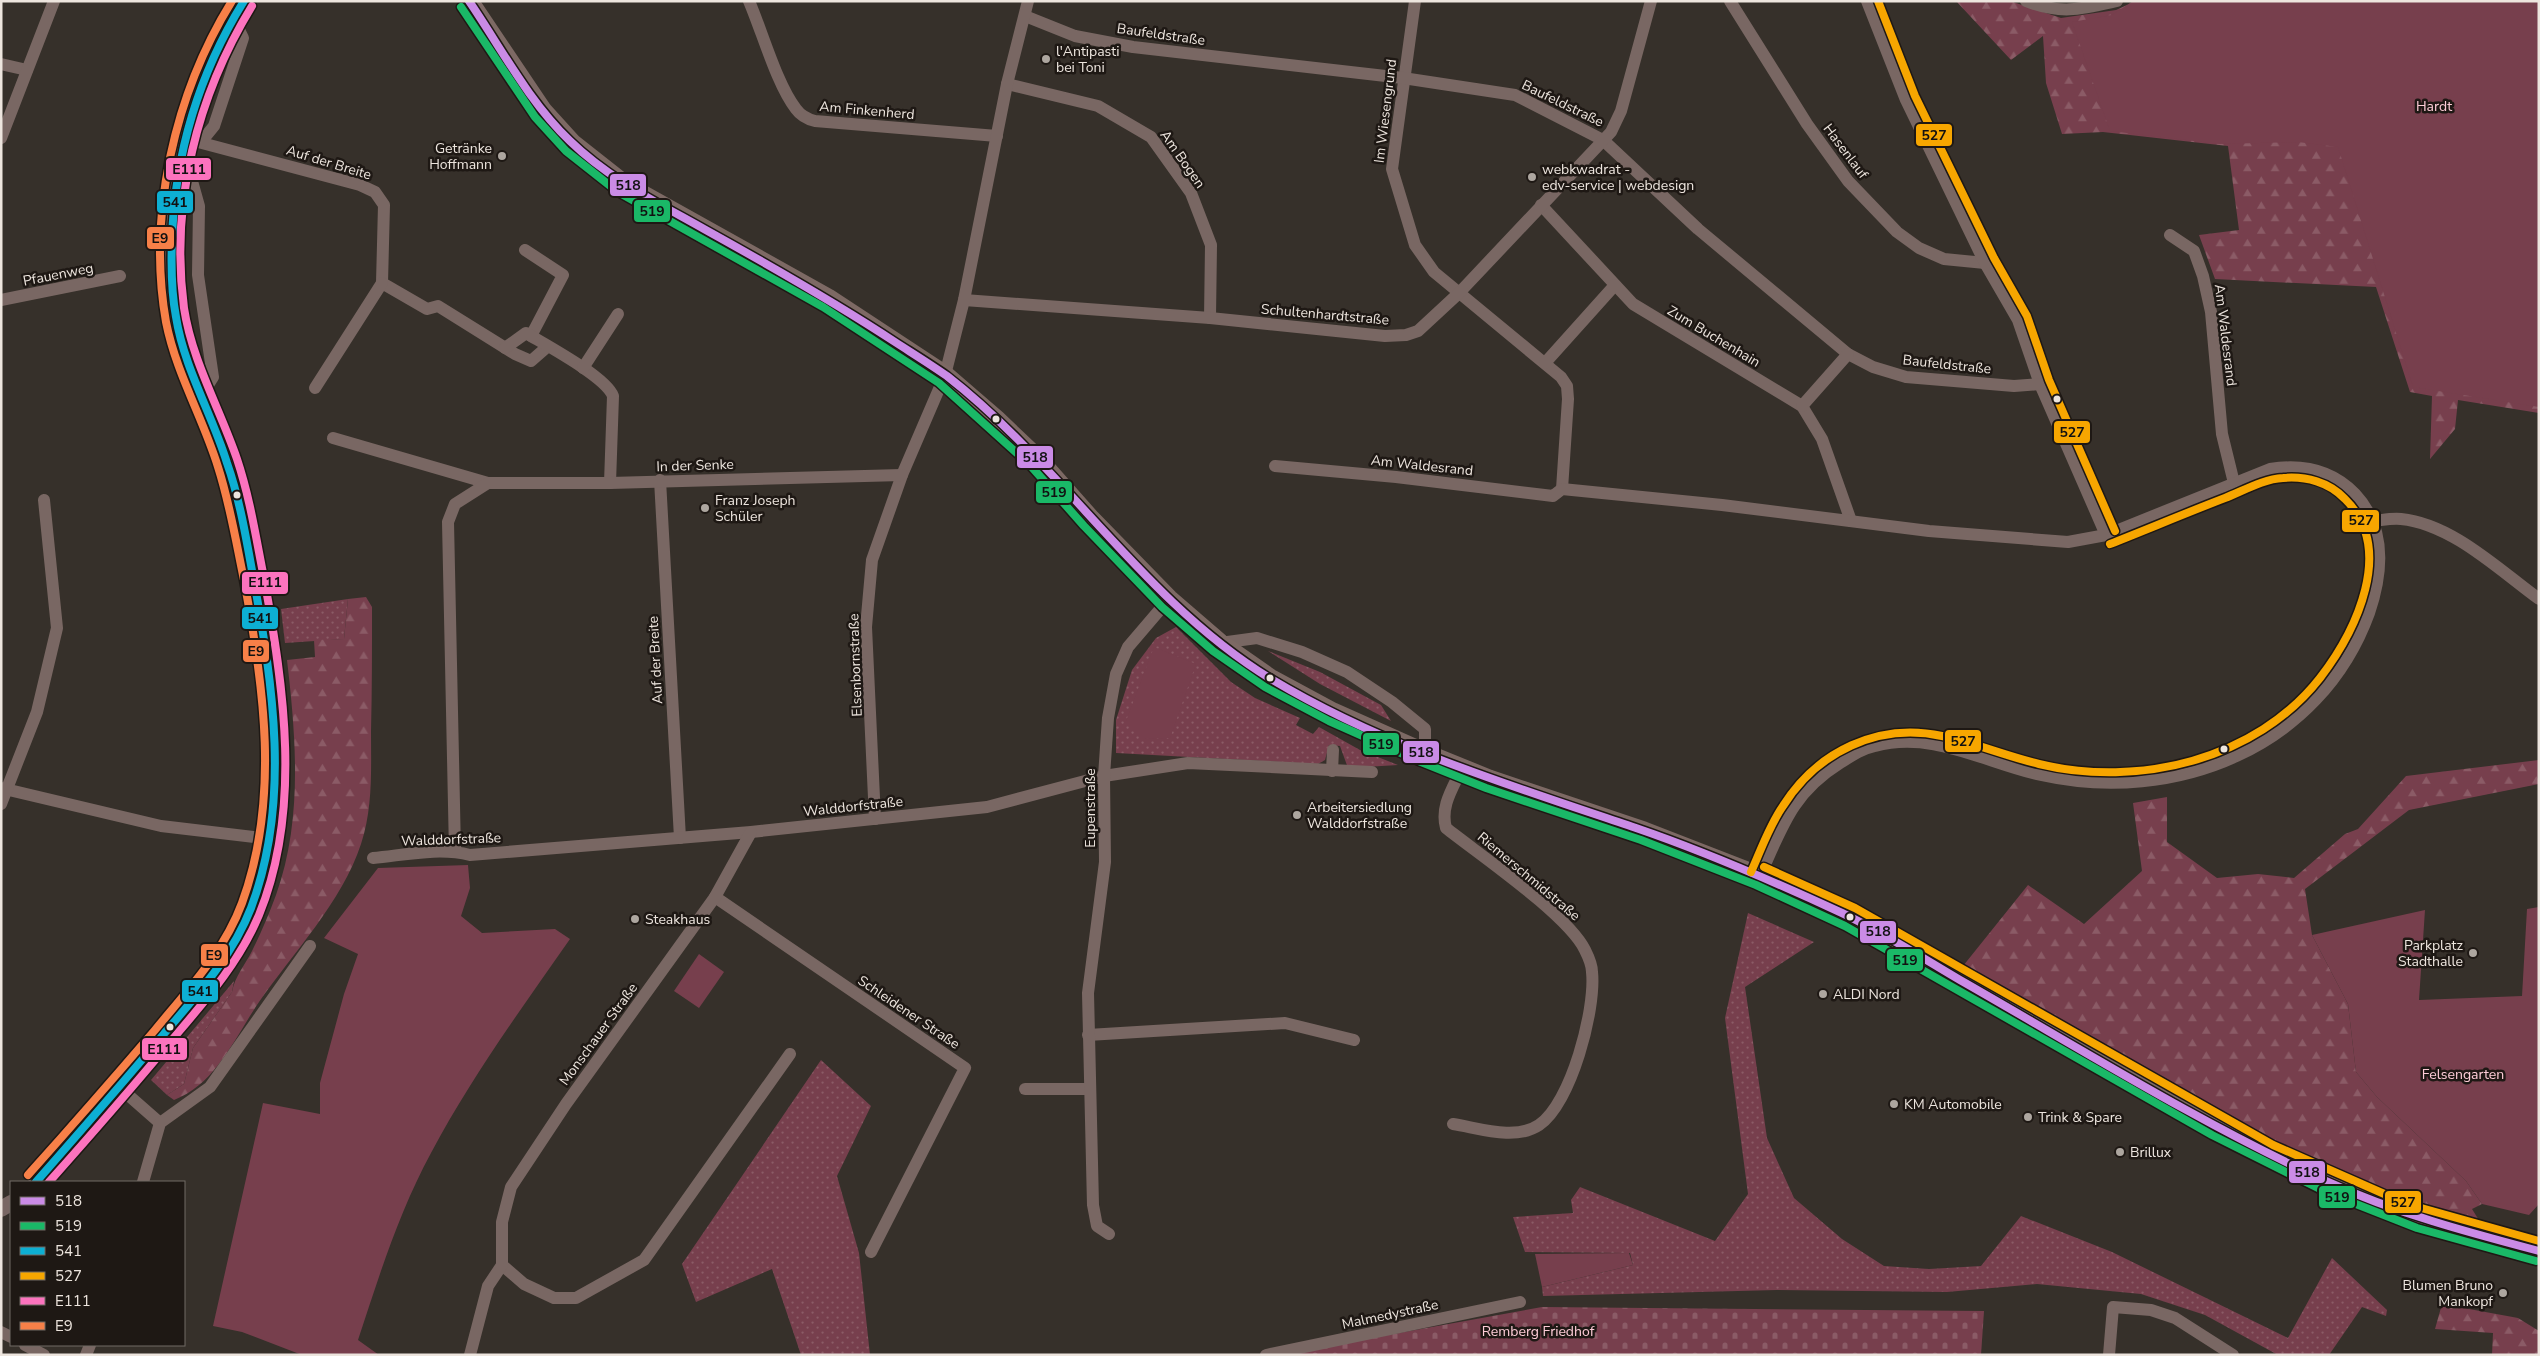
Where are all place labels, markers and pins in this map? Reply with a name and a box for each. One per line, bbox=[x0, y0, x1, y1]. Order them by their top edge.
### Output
place label: l'Antipasti bei Toni bbox=[1056, 42, 1119, 77]
marker: l'Antipasti bei Toni bbox=[1040, 53, 1052, 65]
place label: Getränke Hoffmann bbox=[429, 139, 492, 174]
marker: Getränke Hoffmann bbox=[496, 150, 508, 162]
place label: webkwadrat - edv-service | webdesign bbox=[1542, 160, 1694, 195]
marker: webkwadrat - edv-service | webdesign bbox=[1526, 171, 1538, 183]
unlabelled marker bbox=[2052, 394, 2062, 404]
unlabelled marker bbox=[991, 414, 1001, 424]
unlabelled marker bbox=[232, 490, 242, 500]
place label: Franz Joseph Schüler bbox=[715, 491, 796, 526]
marker: Franz Joseph Schüler bbox=[699, 502, 711, 514]
unlabelled marker bbox=[1265, 673, 1275, 683]
unlabelled marker bbox=[2219, 744, 2229, 754]
place label: Arbeitersiedlung Walddorfstraße bbox=[1307, 798, 1412, 833]
marker: Arbeitersiedlung Walddorfstraße bbox=[1291, 809, 1303, 821]
place label: Steakhaus bbox=[645, 910, 711, 929]
unlabelled marker bbox=[1845, 912, 1855, 922]
marker: Steakhaus bbox=[629, 913, 641, 925]
place label: Parkplatz Stadthalle bbox=[2398, 936, 2464, 971]
marker: Parkplatz Stadthalle bbox=[2467, 947, 2479, 959]
place label: ALDI Nord bbox=[1833, 985, 1900, 1004]
marker: ALDI Nord bbox=[1817, 988, 1829, 1000]
unlabelled marker bbox=[165, 1022, 175, 1032]
place label: KM Automobile bbox=[1904, 1095, 2002, 1114]
marker: KM Automobile bbox=[1888, 1098, 1900, 1110]
place label: Trink & Spare bbox=[2038, 1108, 2122, 1127]
marker: Trink & Spare bbox=[2022, 1111, 2034, 1123]
place label: Brillux bbox=[2130, 1143, 2172, 1162]
marker: Brillux bbox=[2114, 1146, 2126, 1158]
place label: Blumen Bruno Mankopf bbox=[2402, 1276, 2493, 1311]
marker: Blumen Bruno Mankopf bbox=[2497, 1287, 2509, 1299]

